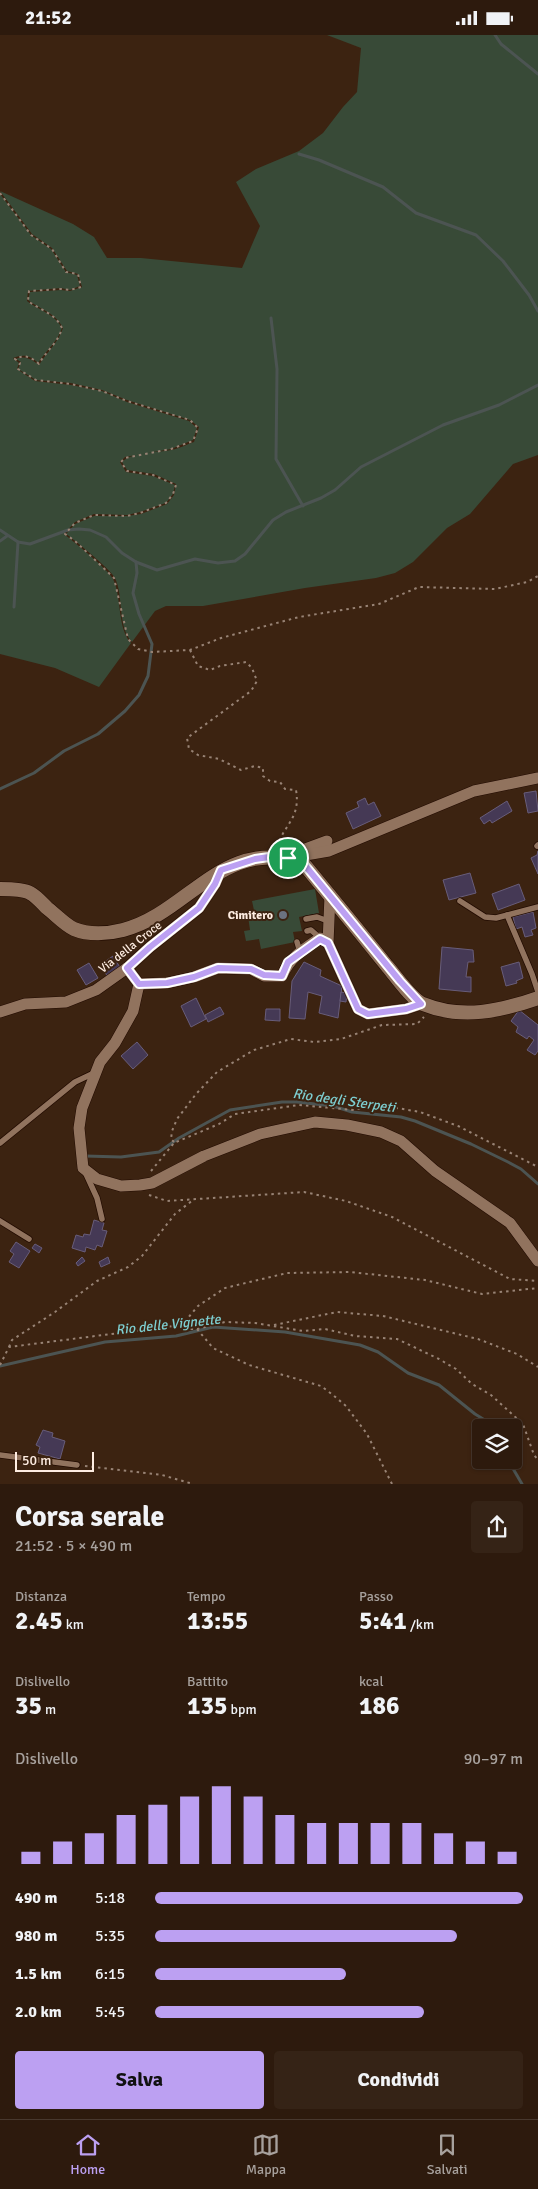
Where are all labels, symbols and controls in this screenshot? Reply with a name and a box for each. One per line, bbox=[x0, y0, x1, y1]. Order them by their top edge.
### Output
text: 21:52 bbox=[25, 6, 72, 30]
pin bbox=[267, 837, 309, 879]
icon: arrive bbox=[274, 844, 302, 872]
place label: Cimitero bbox=[228, 908, 273, 923]
marker: Cimitero bbox=[277, 909, 289, 921]
street label: Via della Croce bbox=[96, 918, 165, 977]
water label: Rio degli Sterpeti bbox=[292, 1085, 397, 1116]
water label: Rio delle Vignette bbox=[115, 1310, 222, 1338]
map controls bbox=[472, 1419, 522, 1469]
button: layers bbox=[472, 1419, 522, 1469]
scale bar bbox=[15, 1449, 94, 1472]
text: 50 m bbox=[22, 1452, 51, 1469]
text: Corsa serale bbox=[15, 1500, 164, 1534]
button: share bbox=[471, 1501, 523, 1553]
text: 21:52 · 5 × 490 m bbox=[15, 1536, 132, 1556]
text: Distanza bbox=[15, 1588, 67, 1605]
text: Tempo bbox=[187, 1588, 226, 1605]
text: Passo bbox=[359, 1588, 393, 1605]
text: 2.45 bbox=[15, 1605, 63, 1636]
text: 13:55 bbox=[187, 1605, 248, 1636]
text: 5:41 bbox=[359, 1605, 407, 1636]
text: km bbox=[63, 1616, 84, 1633]
text: /km bbox=[407, 1616, 434, 1633]
text: Dislivello bbox=[15, 1673, 70, 1690]
text: Battito bbox=[187, 1673, 228, 1690]
text: kcal bbox=[359, 1673, 384, 1690]
text: 35 bbox=[15, 1690, 42, 1721]
text: 135 bbox=[187, 1690, 228, 1721]
text: 186 bbox=[359, 1690, 400, 1721]
text: m bbox=[42, 1701, 56, 1718]
text: bpm bbox=[228, 1701, 257, 1718]
text: Dislivello bbox=[15, 1749, 78, 1769]
text: 90–97 m bbox=[464, 1749, 523, 1769]
text: 490 m bbox=[15, 1888, 57, 1908]
text: 5:18 bbox=[95, 1888, 125, 1908]
text: 980 m bbox=[15, 1926, 57, 1946]
text: 5:35 bbox=[95, 1926, 125, 1946]
text: 1.5 km bbox=[15, 1964, 62, 1984]
text: 6:15 bbox=[95, 1964, 125, 1984]
text: 2.0 km bbox=[15, 2002, 62, 2022]
text: 5:45 bbox=[95, 2002, 125, 2022]
button: Salva bbox=[15, 2051, 264, 2109]
button: Condividi bbox=[274, 2051, 523, 2109]
tab: Home bbox=[70, 2131, 105, 2178]
tab: Mappa bbox=[246, 2131, 286, 2178]
tab: Salvati bbox=[427, 2131, 468, 2178]

